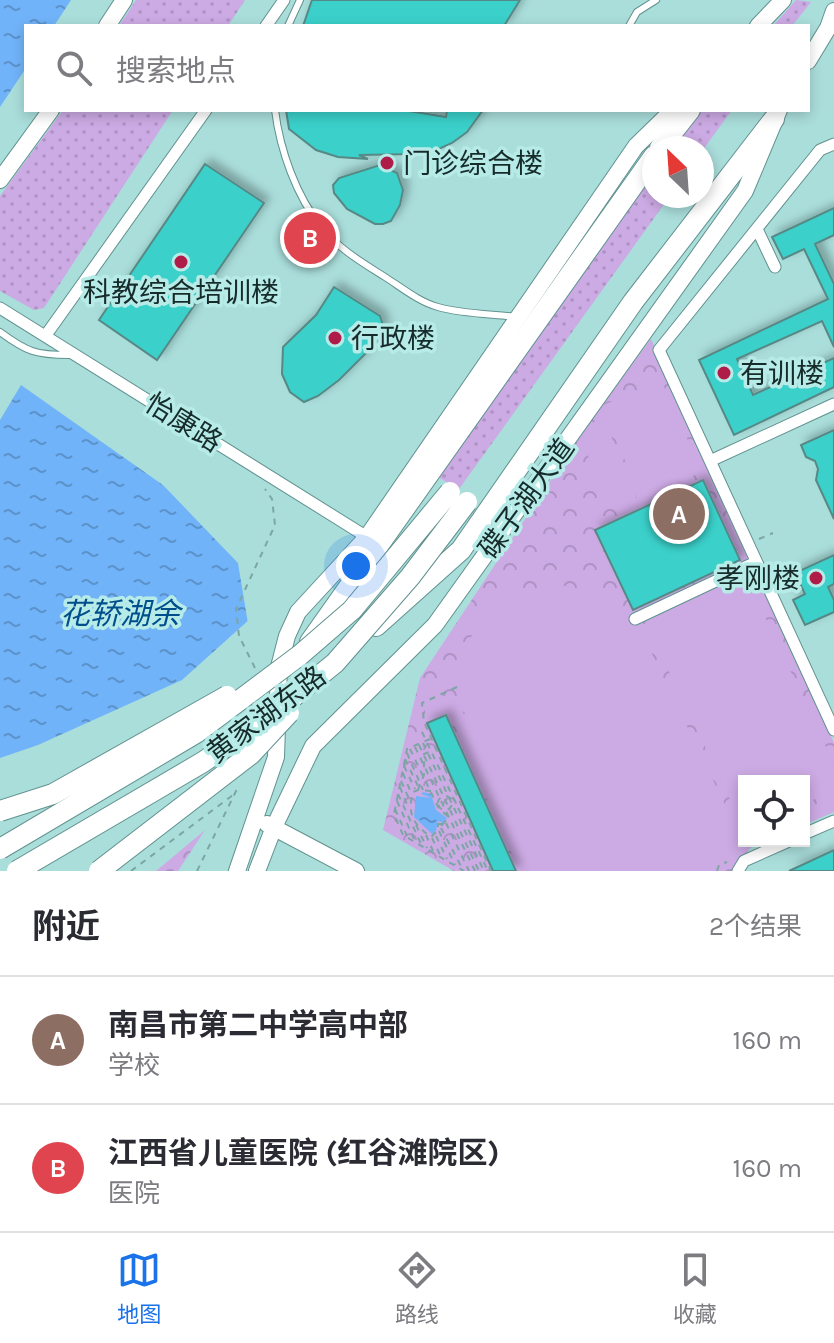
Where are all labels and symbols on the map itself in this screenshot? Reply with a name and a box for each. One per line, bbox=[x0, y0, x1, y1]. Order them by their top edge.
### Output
north arrow bbox=[642, 136, 714, 208]
place label: 门诊综合楼 bbox=[403, 147, 543, 180]
marker: 门诊综合楼 bbox=[378, 154, 396, 172]
pin: B bbox=[284, 208, 336, 268]
marker: 科教综合培训楼 bbox=[172, 253, 190, 271]
place label: 科教综合培训楼 bbox=[83, 276, 279, 309]
place label: 行政楼 bbox=[351, 322, 435, 355]
marker: 行政楼 bbox=[326, 329, 344, 347]
place label: 有训楼 bbox=[740, 357, 824, 390]
marker: 有训楼 bbox=[715, 364, 733, 382]
street label: 怡康路 bbox=[139, 386, 228, 459]
street label: 碟子湖大道 bbox=[472, 432, 581, 565]
pin: A bbox=[653, 484, 705, 544]
your location bbox=[336, 546, 376, 586]
place label: 孝刚楼 bbox=[716, 562, 800, 595]
marker: 孝刚楼 bbox=[807, 569, 825, 587]
water label: 花轿湖余 bbox=[60, 596, 184, 632]
street label: 黄家湖东路 bbox=[200, 659, 332, 770]

